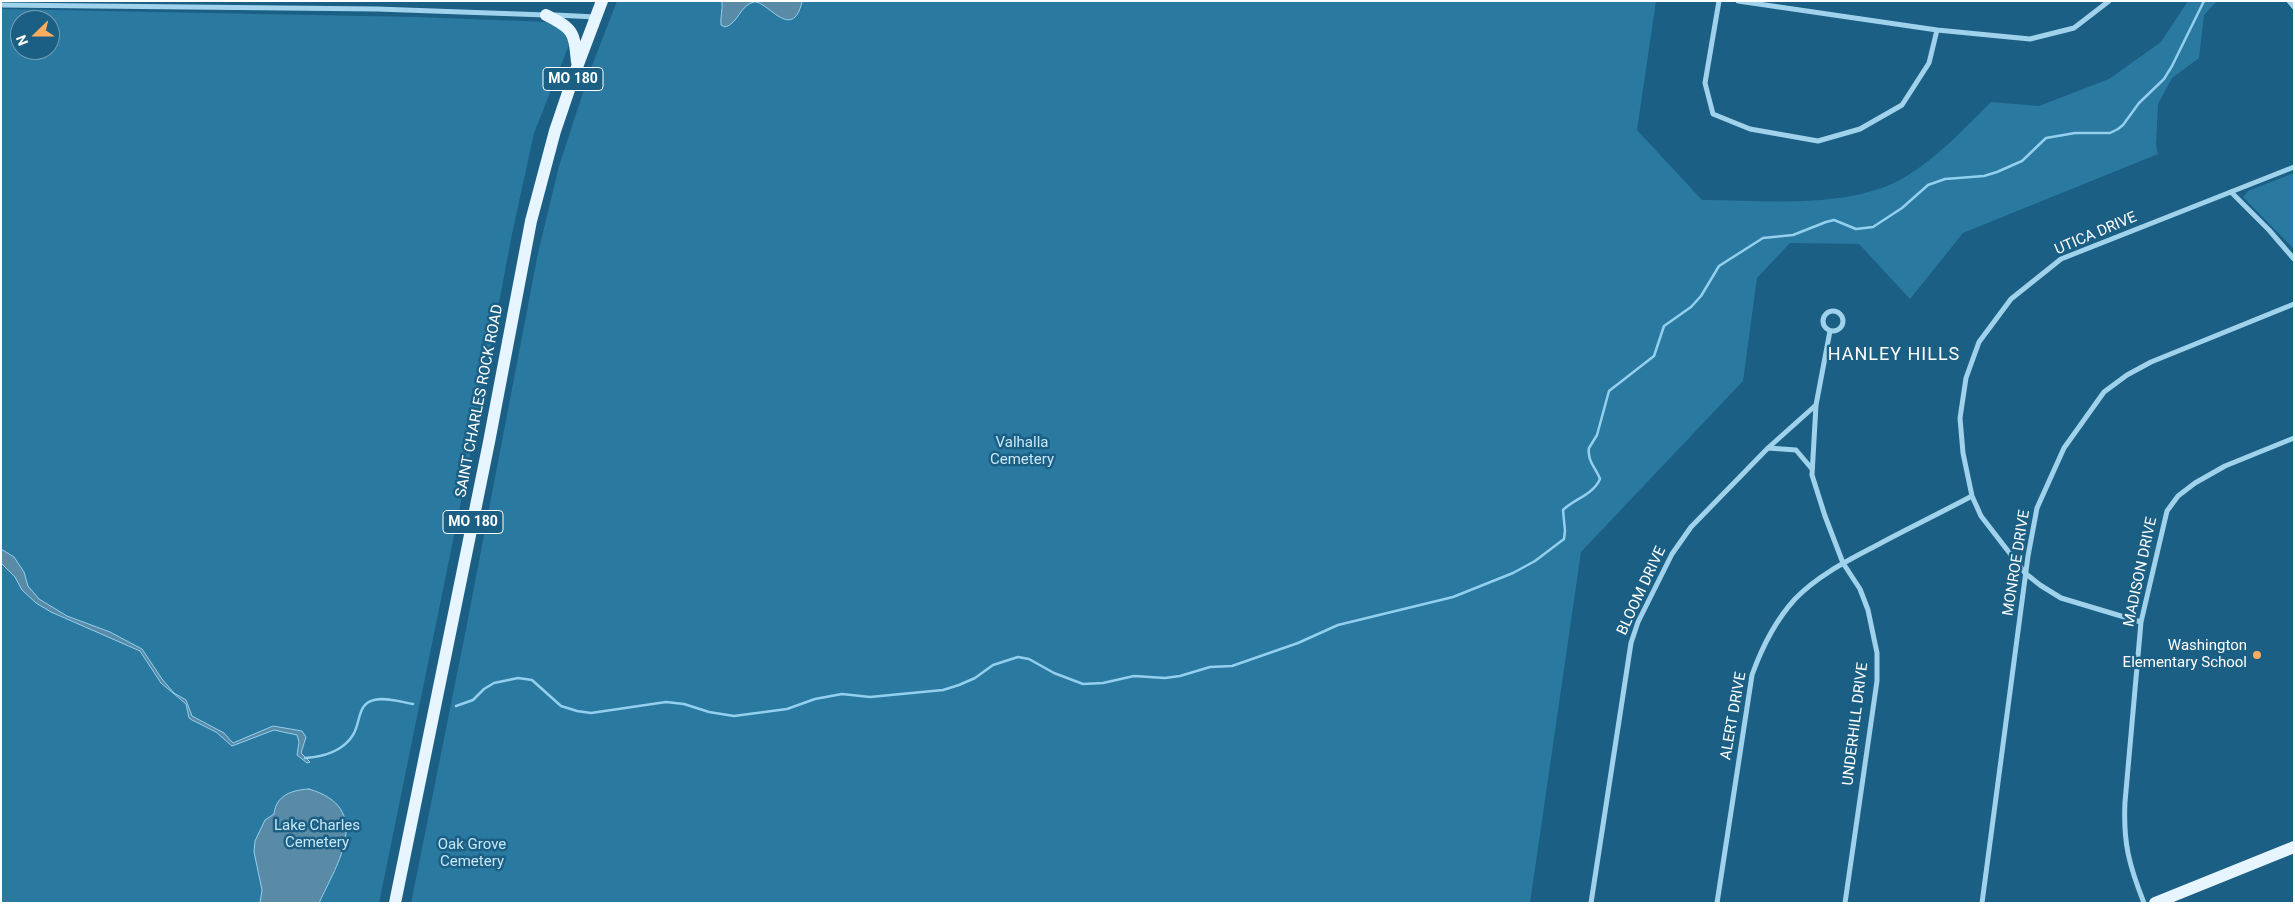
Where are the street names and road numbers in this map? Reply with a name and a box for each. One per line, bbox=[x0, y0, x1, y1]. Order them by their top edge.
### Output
road number: MO 180 bbox=[543, 68, 603, 90]
street label: UTICA DRIVE bbox=[2052, 209, 2140, 259]
street label: SAINT CHARLES ROCK ROAD bbox=[452, 303, 508, 499]
street label: MONROE DRIVE bbox=[2000, 509, 2034, 617]
road number: MO 180 bbox=[443, 511, 503, 534]
street label: MADISON DRIVE bbox=[2121, 515, 2161, 629]
street label: BLOOM DRIVE bbox=[1614, 544, 1670, 638]
street label: UNDERHILL DRIVE bbox=[1840, 661, 1872, 787]
street label: ALERT DRIVE bbox=[1717, 671, 1751, 761]

